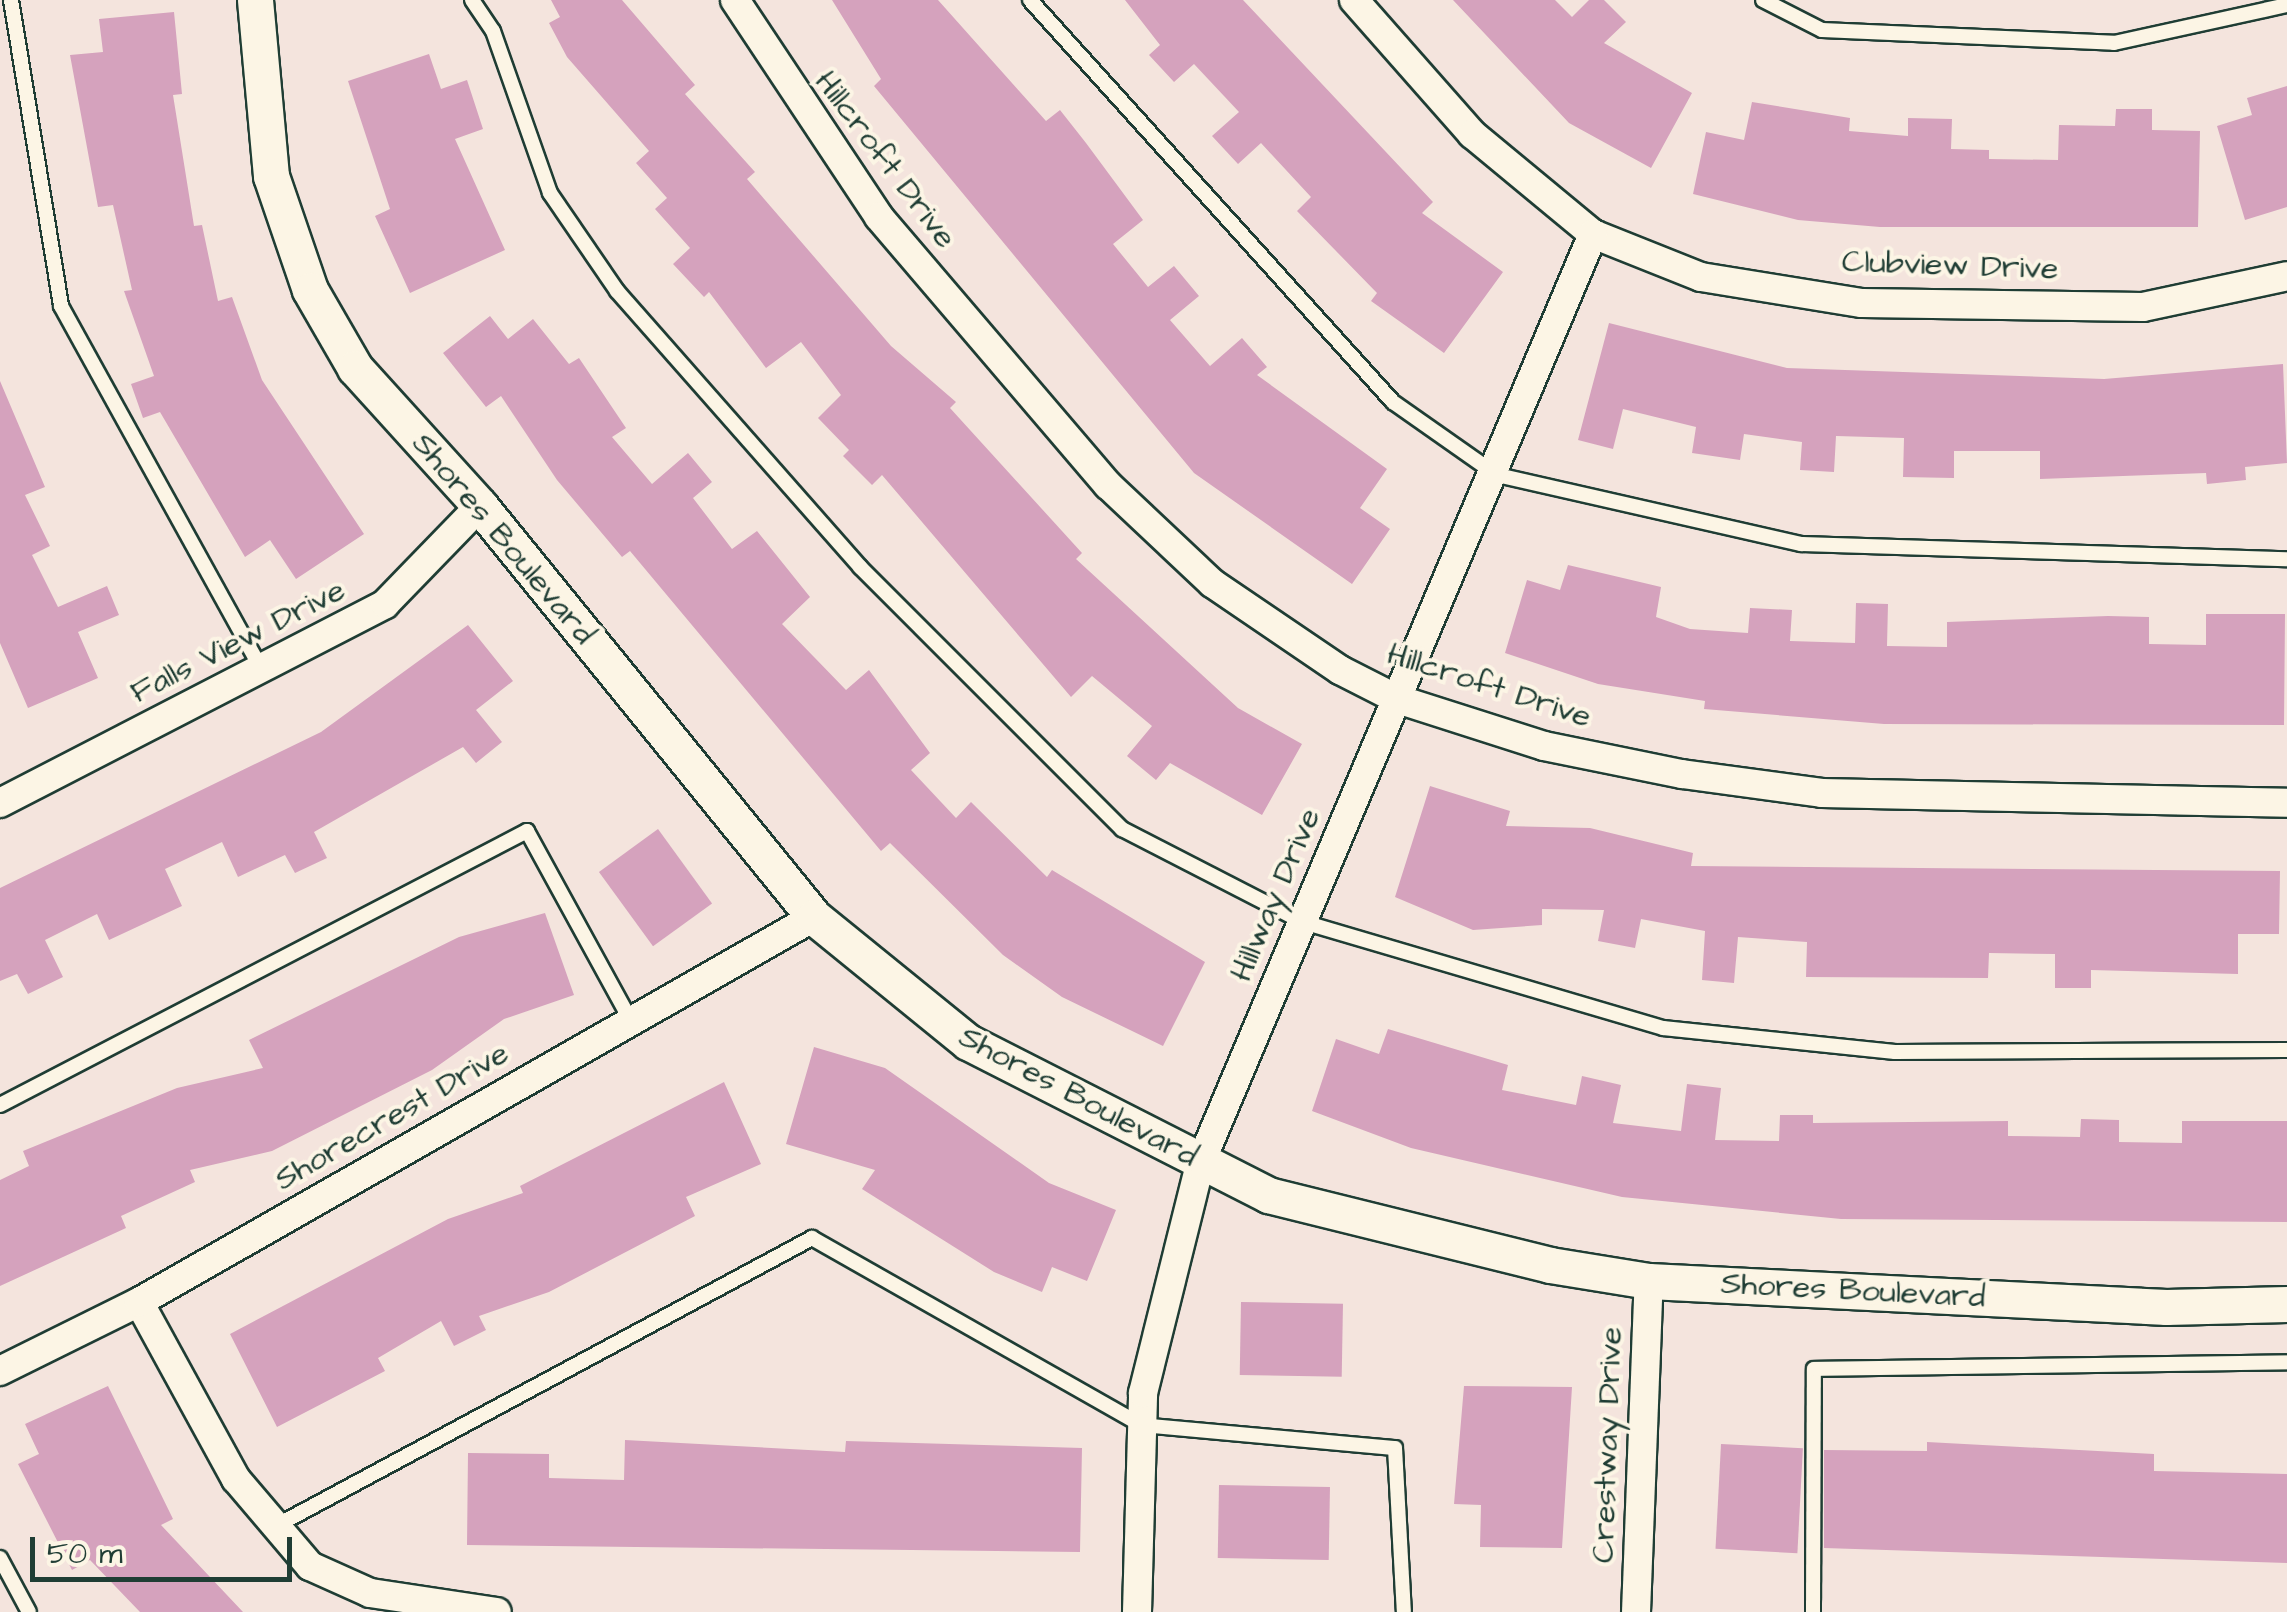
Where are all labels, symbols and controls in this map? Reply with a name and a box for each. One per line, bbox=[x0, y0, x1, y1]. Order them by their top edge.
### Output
street label: Hillcroft Drive bbox=[806, 64, 964, 256]
street label: Clubview Drive bbox=[1841, 243, 2059, 289]
street label: Shores Boulevard bbox=[403, 425, 603, 653]
street label: Falls View Drive bbox=[124, 571, 352, 713]
street label: Hillcroft Drive bbox=[1382, 635, 1596, 737]
street label: Hillway Drive bbox=[1222, 803, 1330, 987]
street label: Shores Boulevard bbox=[952, 1018, 1204, 1176]
street label: Shorecrest Drive bbox=[268, 1034, 516, 1200]
street label: Shores Boulevard bbox=[1720, 1265, 1986, 1317]
street label: Crestway Drive bbox=[1585, 1326, 1631, 1564]
scale bar bbox=[35, 1517, 298, 1579]
text: 50 m bbox=[47, 1533, 123, 1575]

